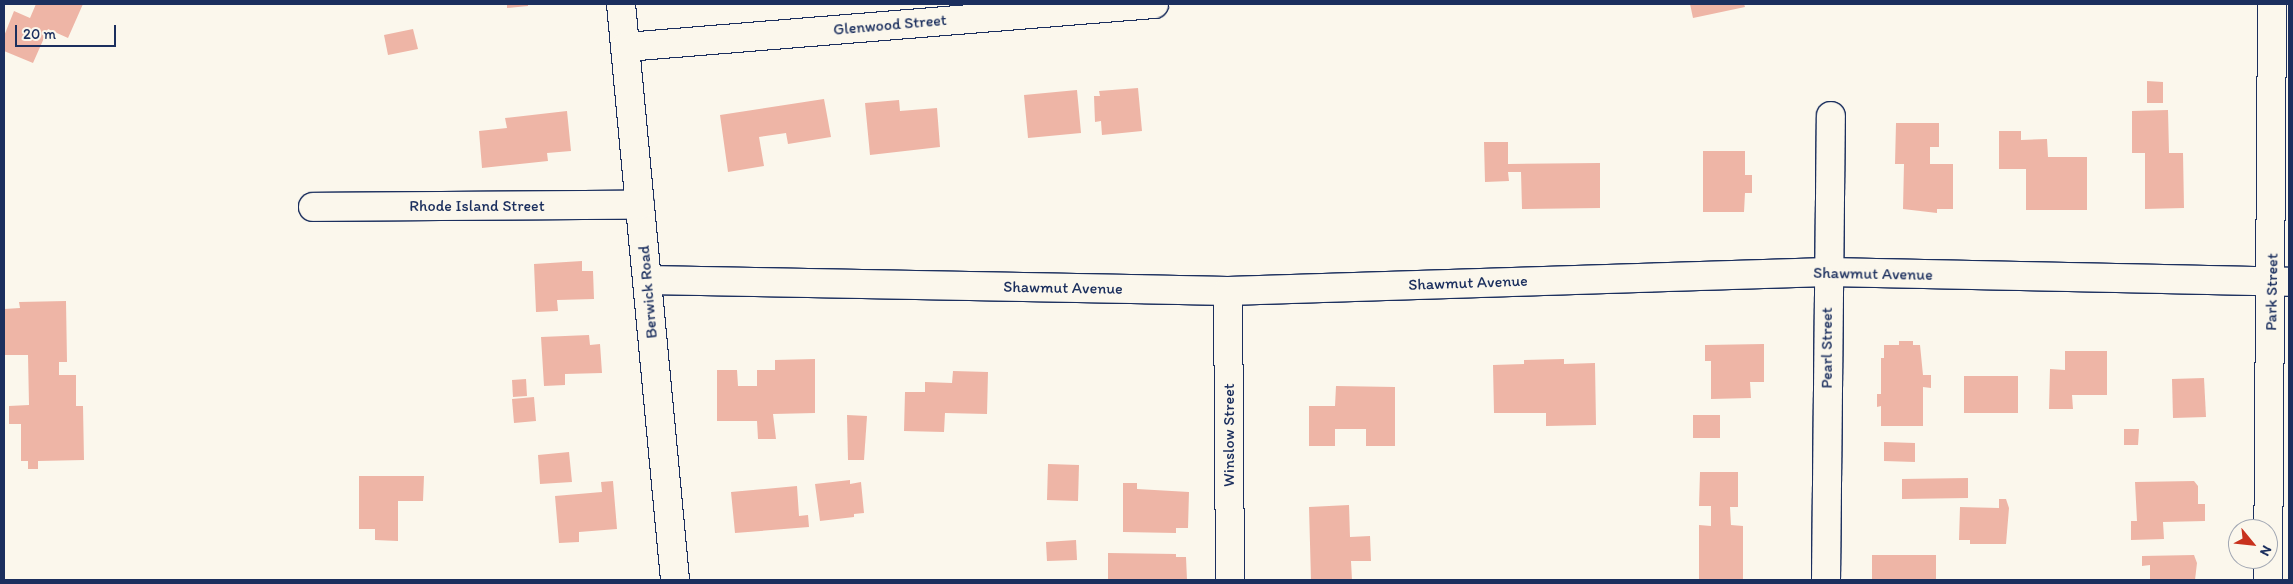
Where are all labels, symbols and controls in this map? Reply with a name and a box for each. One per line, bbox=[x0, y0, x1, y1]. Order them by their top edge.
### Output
street label: Glenwood Street bbox=[833, 10, 947, 40]
scale bar bbox=[18, 15, 119, 47]
text: 20 m bbox=[23, 25, 56, 43]
street label: Rhode Island Street bbox=[409, 196, 545, 216]
street label: Berwick Road bbox=[634, 245, 662, 339]
street label: Park Street bbox=[2262, 253, 2282, 331]
street label: Shawmut Avenue bbox=[1813, 263, 1933, 285]
street label: Shawmut Avenue bbox=[1408, 271, 1528, 295]
street label: Shawmut Avenue bbox=[1003, 277, 1123, 299]
street label: Pearl Street bbox=[1817, 308, 1837, 388]
street label: Winslow Street bbox=[1219, 383, 1239, 487]
north arrow bbox=[2228, 519, 2278, 569]
text: N bbox=[2256, 543, 2276, 559]

